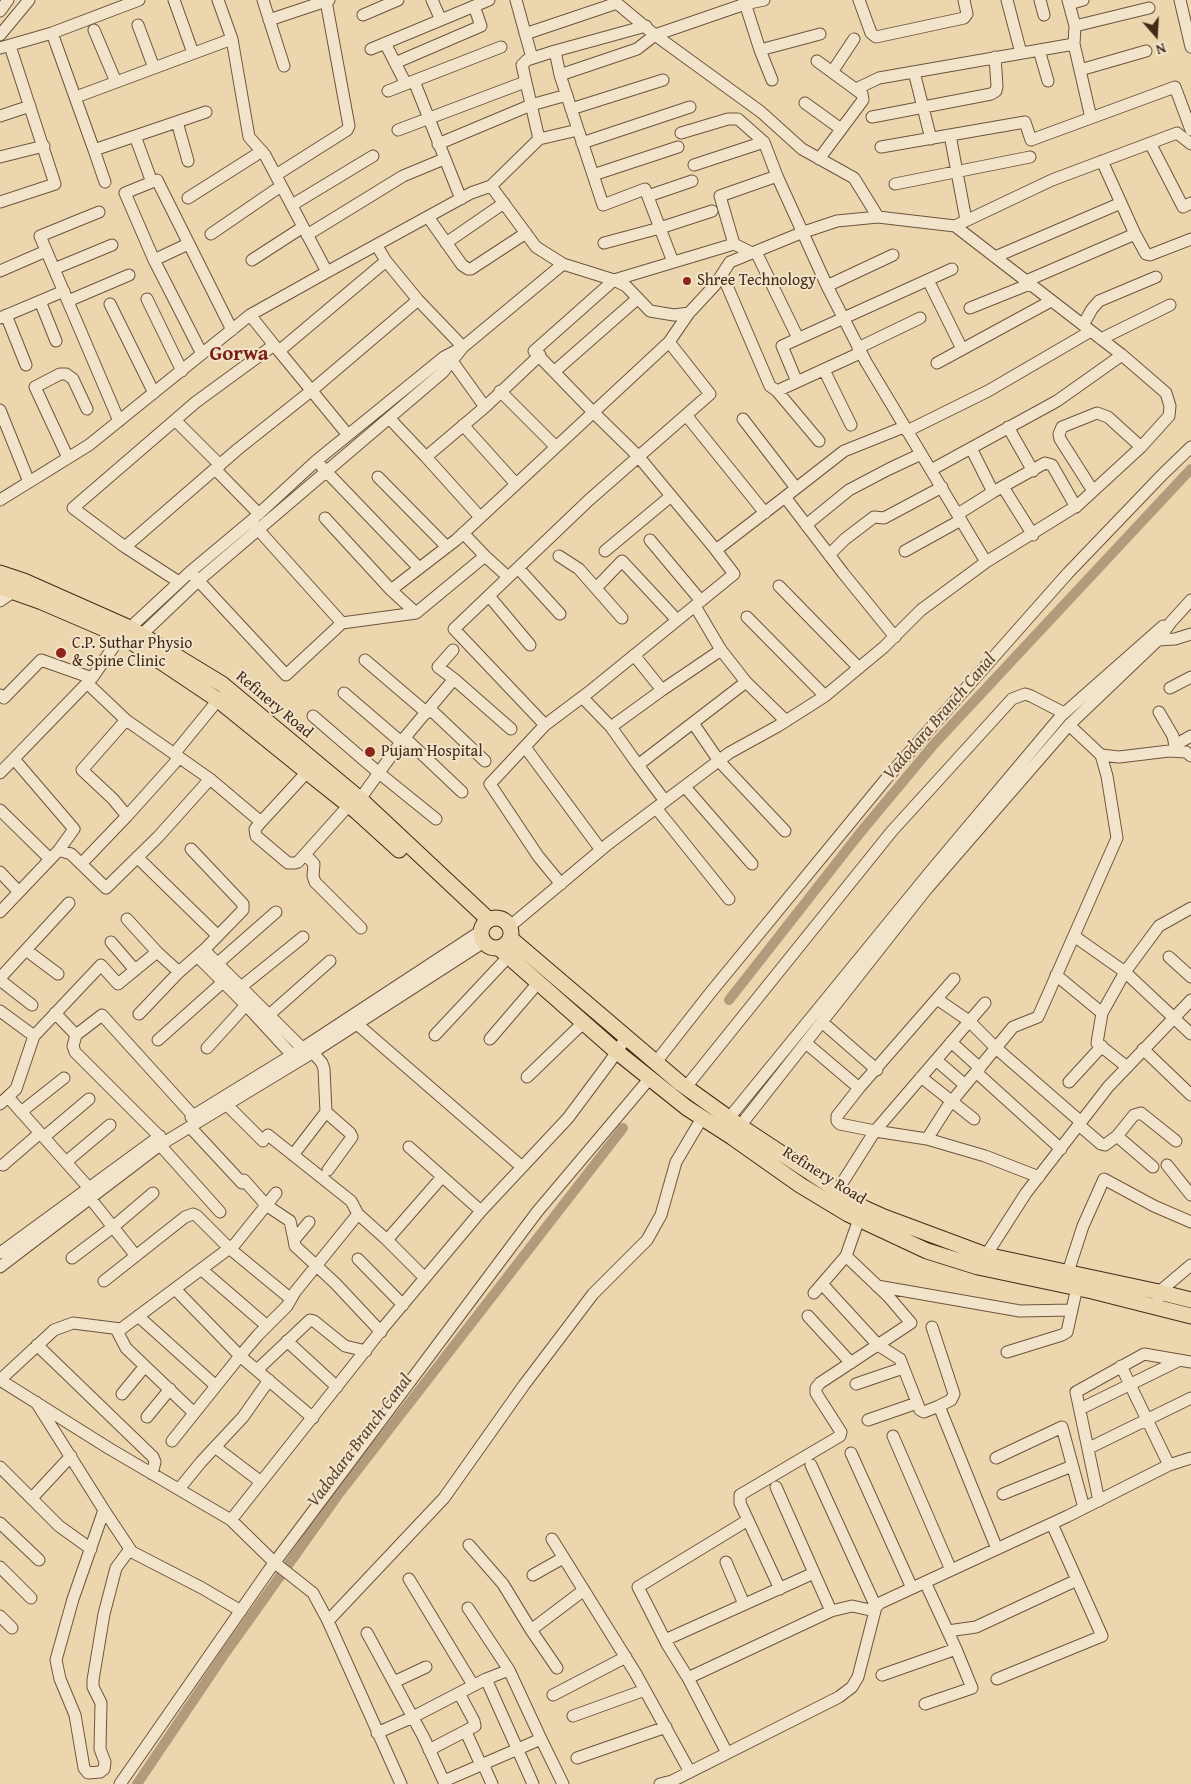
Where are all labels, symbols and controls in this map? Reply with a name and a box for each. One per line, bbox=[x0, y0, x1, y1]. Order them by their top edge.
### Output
north arrow bbox=[1131, 10, 1181, 60]
text: N bbox=[1153, 38, 1169, 60]
place label: Shree Technology bbox=[697, 271, 816, 291]
marker: Shree Technology bbox=[681, 275, 693, 287]
district label: Gorwa bbox=[209, 342, 269, 368]
place label: C.P. Suthar Physio & Spine Clinic bbox=[72, 634, 192, 672]
marker: C.P. Suthar Physio & Spine Clinic bbox=[54, 646, 68, 660]
water label: Vadodara Branch Canal bbox=[879, 649, 1001, 785]
street label: Refinery Road bbox=[232, 667, 316, 743]
place label: Pujam Hospital bbox=[381, 742, 483, 762]
marker: Pujam Hospital bbox=[363, 745, 377, 759]
street label: Refinery Road bbox=[779, 1143, 869, 1209]
water label: Vadodara Branch Canal bbox=[303, 1370, 417, 1512]

